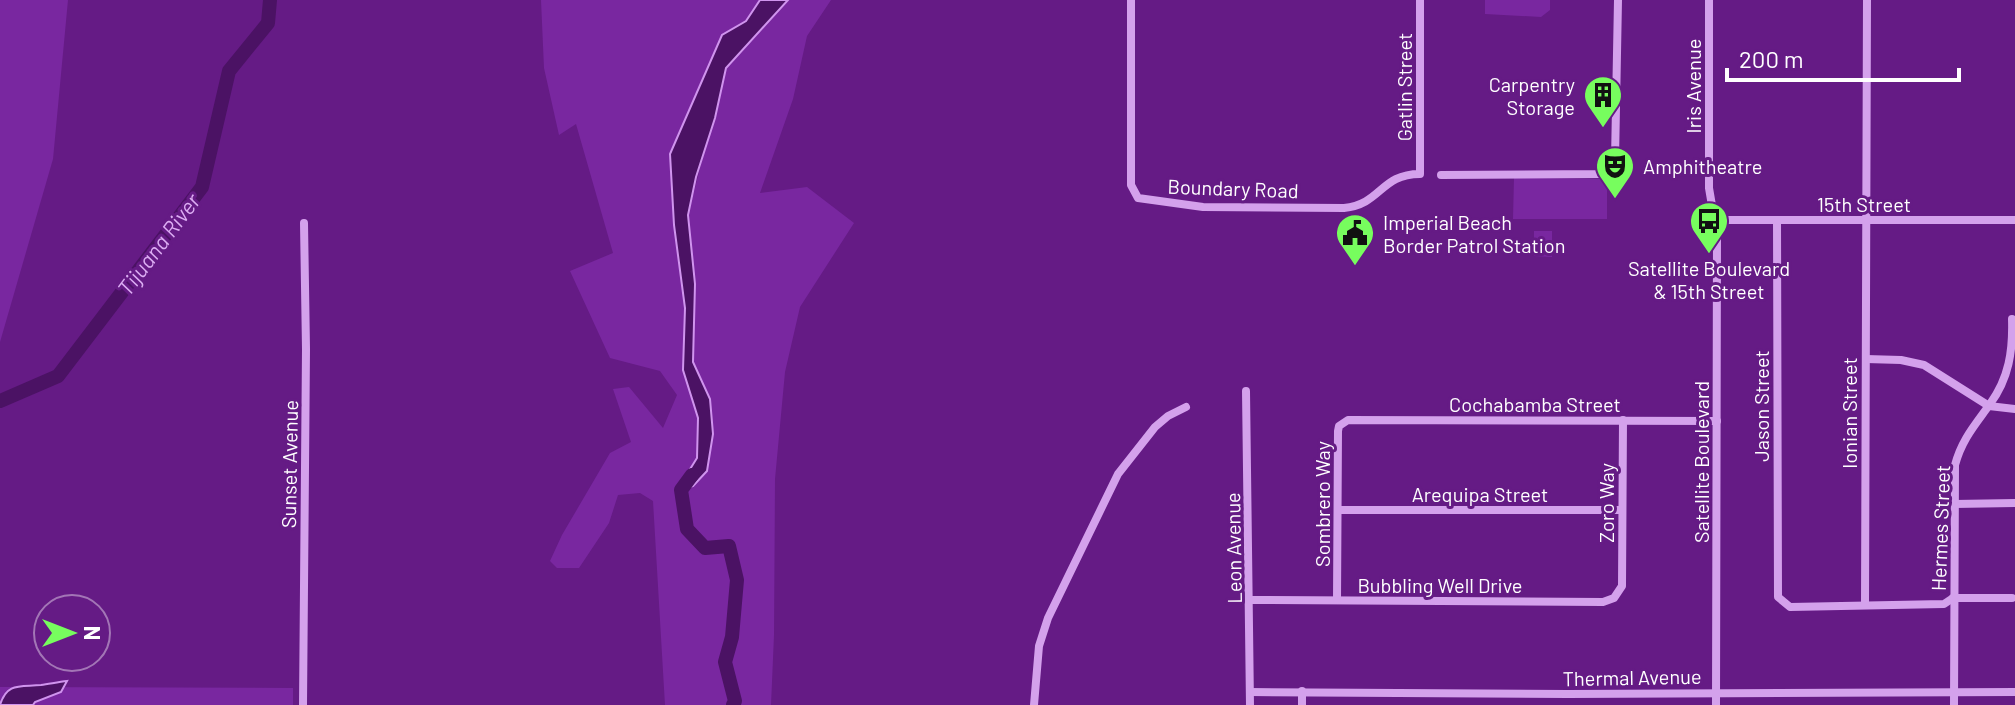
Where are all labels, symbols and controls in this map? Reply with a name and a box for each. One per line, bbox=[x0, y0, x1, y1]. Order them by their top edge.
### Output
scale bar bbox=[1727, 32, 1959, 82]
street label: Gatlin Street bbox=[1392, 33, 1416, 141]
street label: Iris Avenue bbox=[1681, 39, 1705, 133]
text: 200 m bbox=[1739, 44, 1804, 73]
place label: Carpentry Storage bbox=[1489, 72, 1575, 119]
building icon: Carpentry Storage bbox=[1582, 74, 1624, 129]
theatre icon: Amphitheatre bbox=[1594, 145, 1636, 200]
place label: Amphitheatre bbox=[1643, 154, 1762, 178]
street label: Boundary Road bbox=[1167, 174, 1299, 202]
water label: Tijuana River bbox=[111, 187, 205, 300]
street label: 15th Street bbox=[1817, 192, 1911, 216]
bus stop icon: Satellite Boulevard & 15th Street bbox=[1688, 200, 1730, 255]
place label: Imperial Beach Border Patrol Station bbox=[1383, 210, 1566, 257]
public building icon: Imperial Beach Border Patrol Station bbox=[1334, 212, 1376, 267]
place label: Satellite Boulevard & 15th Street bbox=[1628, 256, 1790, 303]
street label: Jason Street bbox=[1749, 350, 1773, 462]
street label: Ionian Street bbox=[1837, 357, 1861, 469]
street label: Satellite Boulevard bbox=[1689, 381, 1713, 543]
street label: Cochabamba Street bbox=[1449, 392, 1621, 416]
street label: Sunset Avenue bbox=[276, 400, 302, 528]
street label: Sombrero Way bbox=[1310, 441, 1334, 567]
street label: Zoro Way bbox=[1594, 463, 1618, 543]
street label: Hermes Street bbox=[1926, 465, 1954, 591]
street label: Arequipa Street bbox=[1412, 482, 1548, 506]
street label: Leon Avenue bbox=[1220, 492, 1246, 604]
street label: Bubbling Well Drive bbox=[1358, 573, 1522, 597]
north arrow bbox=[32, 593, 112, 673]
text: N bbox=[80, 626, 106, 640]
street label: Thermal Avenue bbox=[1562, 664, 1702, 690]

